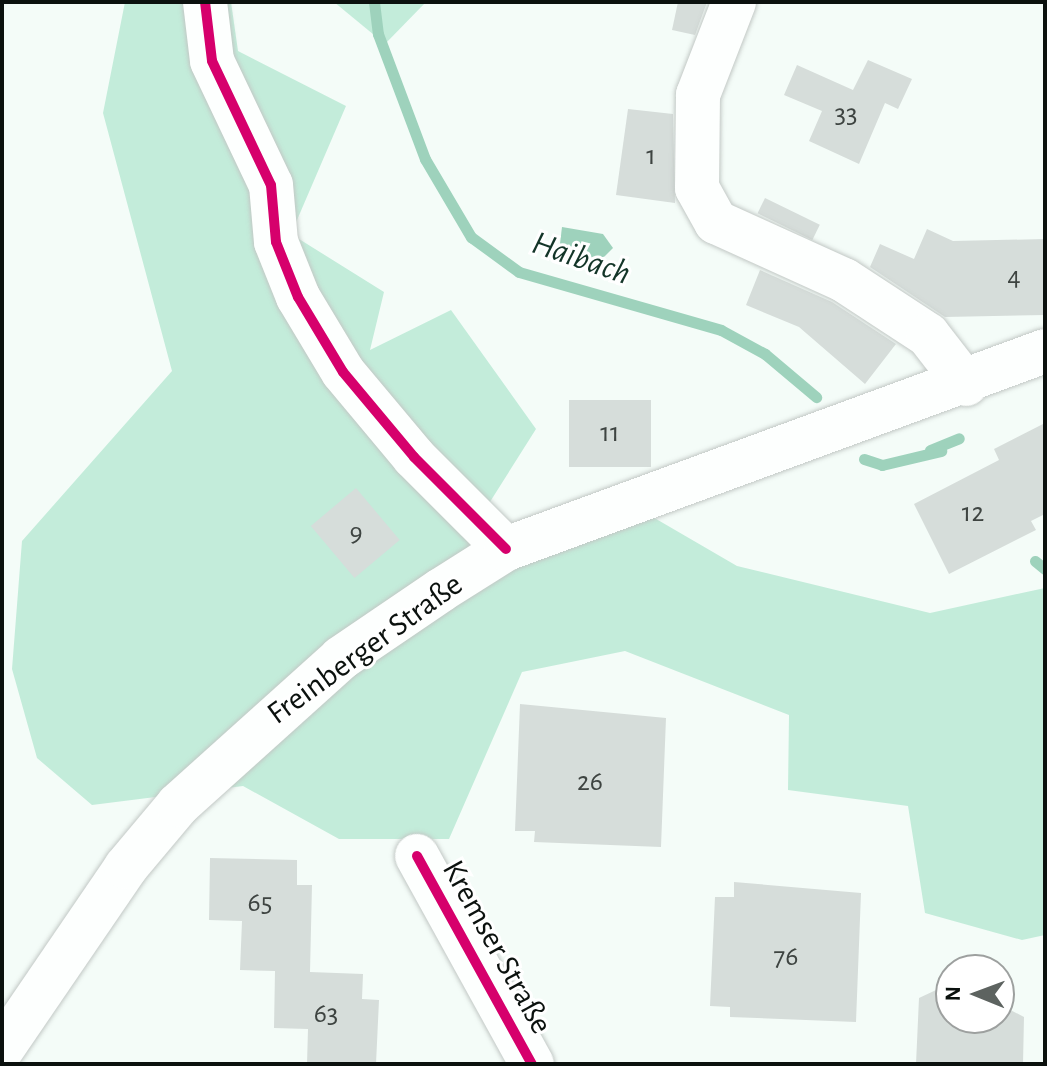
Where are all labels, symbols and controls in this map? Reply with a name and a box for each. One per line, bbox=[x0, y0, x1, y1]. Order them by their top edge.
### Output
house number: 33 bbox=[834, 97, 858, 131]
house number: 1 bbox=[646, 139, 656, 173]
water label: Haibach bbox=[527, 223, 635, 295]
house number: 4 bbox=[1007, 260, 1021, 294]
house number: 11 bbox=[600, 416, 620, 450]
house number: 12 bbox=[962, 496, 984, 530]
house number: 9 bbox=[349, 516, 363, 550]
street label: Freinberger Straße bbox=[260, 565, 470, 733]
house number: 26 bbox=[577, 765, 603, 799]
street label: Kremser Straße bbox=[434, 853, 560, 1041]
house number: 65 bbox=[248, 886, 272, 920]
house number: 76 bbox=[774, 940, 798, 974]
north arrow bbox=[935, 954, 1015, 1034]
text: N bbox=[942, 986, 964, 1001]
house number: 63 bbox=[314, 997, 338, 1031]

